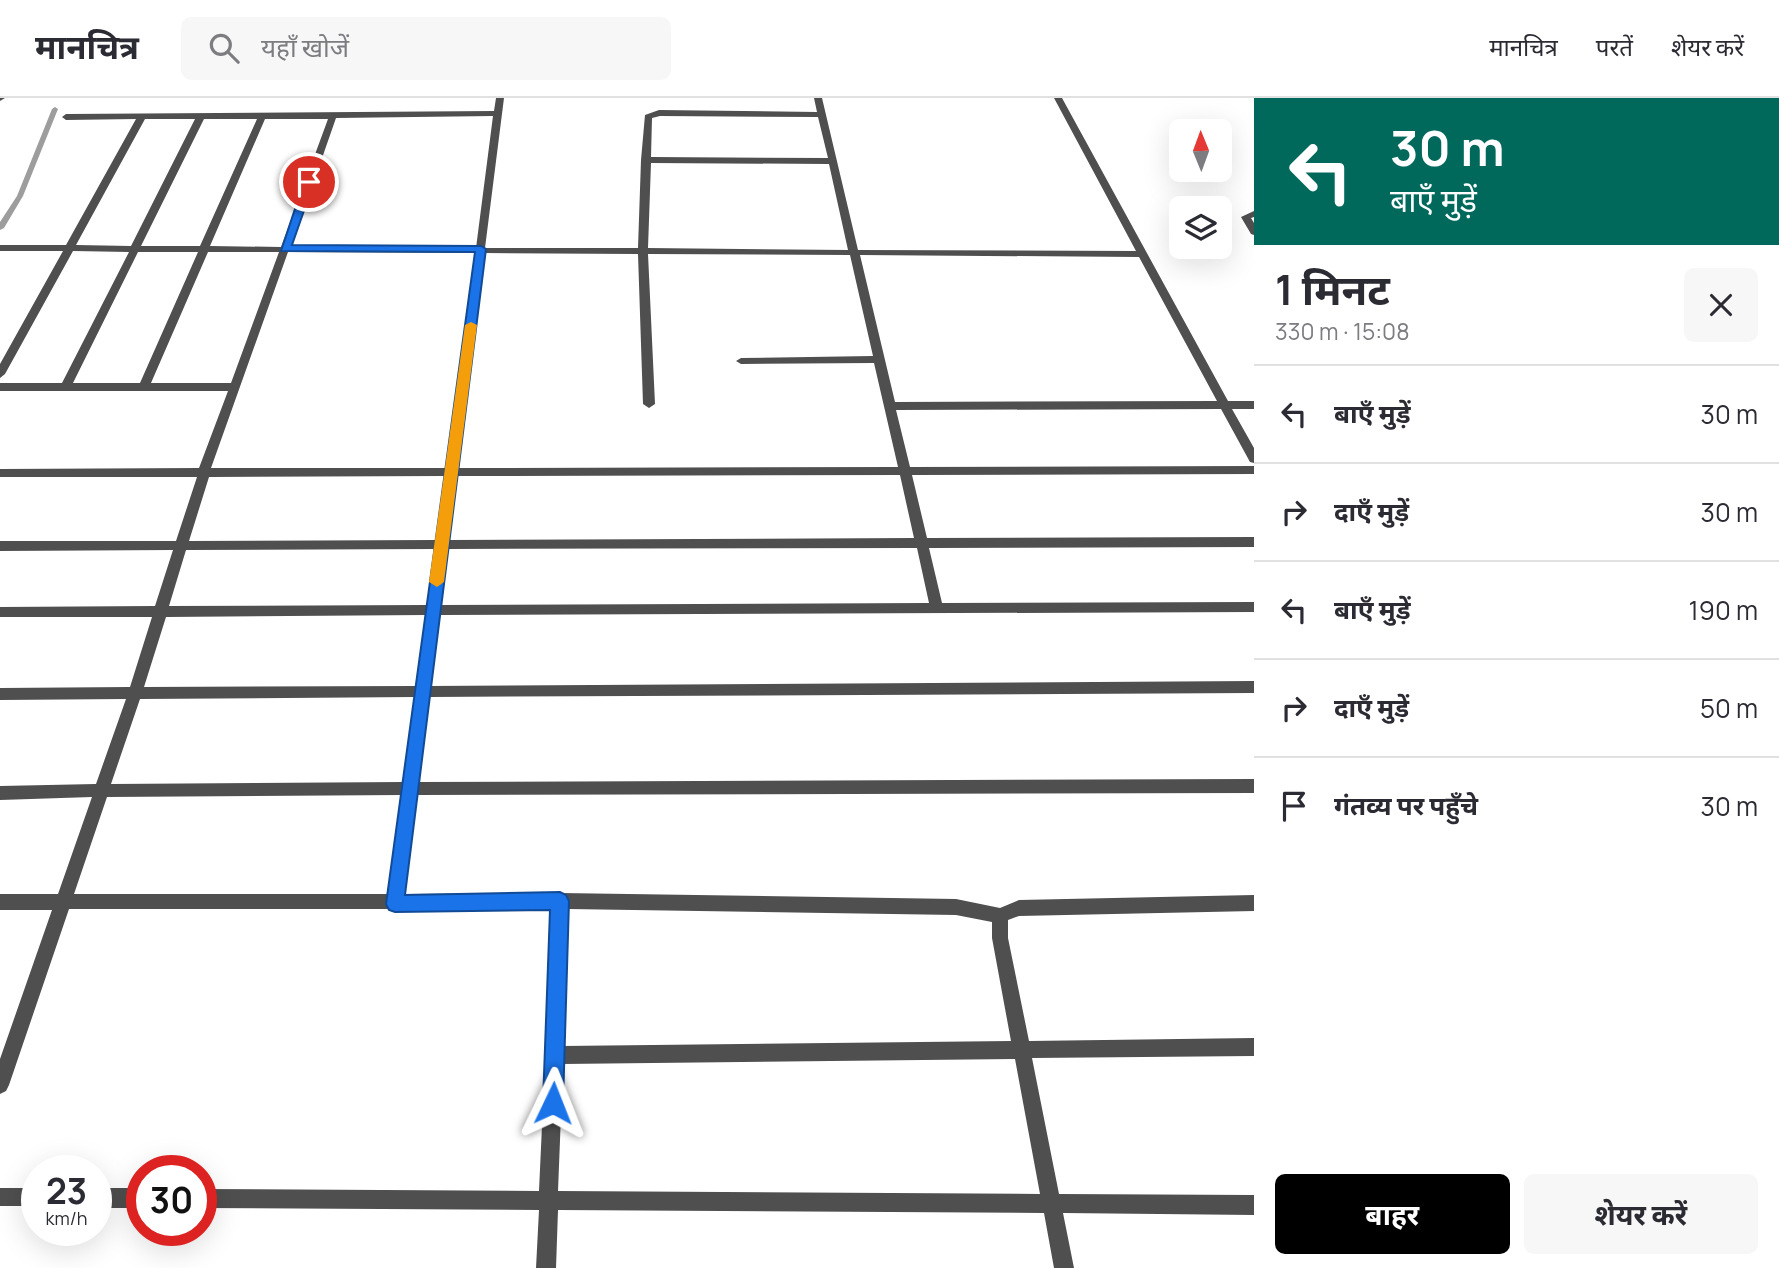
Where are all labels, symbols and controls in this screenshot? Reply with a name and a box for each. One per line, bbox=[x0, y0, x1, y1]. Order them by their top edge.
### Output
search box bbox=[181, 17, 671, 80]
text: मानचित्र bbox=[35, 24, 139, 69]
icon: search bbox=[205, 29, 243, 67]
text: यहाँ खोजें bbox=[261, 29, 349, 65]
text: मानचित्र bbox=[1489, 30, 1558, 63]
text: परतें bbox=[1596, 30, 1633, 63]
text: शेयर करें bbox=[1671, 30, 1744, 63]
text: 30 m bbox=[1390, 114, 1505, 181]
north arrow bbox=[1169, 119, 1232, 182]
map controls bbox=[1169, 119, 1232, 259]
icon: left bbox=[1275, 126, 1366, 217]
pin bbox=[279, 152, 339, 212]
icon: arrive bbox=[290, 163, 328, 201]
text: बाएँ मुड़ें bbox=[1390, 178, 1477, 222]
button: layers bbox=[1169, 196, 1232, 259]
text: 1 मिनट bbox=[1275, 260, 1390, 318]
button: close bbox=[1684, 268, 1758, 342]
text: 330 m · 15:08 bbox=[1275, 315, 1410, 347]
icon: left bbox=[1275, 395, 1313, 433]
text: बाएँ मुड़ें bbox=[1334, 395, 1411, 431]
text: 30 m bbox=[1701, 396, 1758, 432]
icon: right bbox=[1275, 493, 1313, 531]
text: दाएँ मुड़ें bbox=[1334, 493, 1409, 529]
text: 30 m bbox=[1701, 494, 1758, 530]
icon: left bbox=[1275, 591, 1313, 629]
text: बाएँ मुड़ें bbox=[1334, 591, 1411, 627]
text: 190 m bbox=[1689, 592, 1758, 628]
icon: right bbox=[1275, 689, 1313, 727]
text: दाएँ मुड़ें bbox=[1334, 689, 1409, 725]
text: 50 m bbox=[1700, 690, 1758, 726]
icon: arrive bbox=[1275, 787, 1313, 825]
text: गंतव्य पर पहुँचे bbox=[1334, 787, 1478, 823]
text: 30 m bbox=[1701, 788, 1758, 824]
position arrow bbox=[516, 1066, 590, 1140]
speed limit sign: 30 bbox=[126, 1155, 217, 1246]
text: 23 bbox=[46, 1167, 87, 1215]
button: बाहर bbox=[1275, 1174, 1510, 1254]
button: शेयर करें bbox=[1524, 1174, 1758, 1254]
text: km/h bbox=[46, 1206, 87, 1230]

